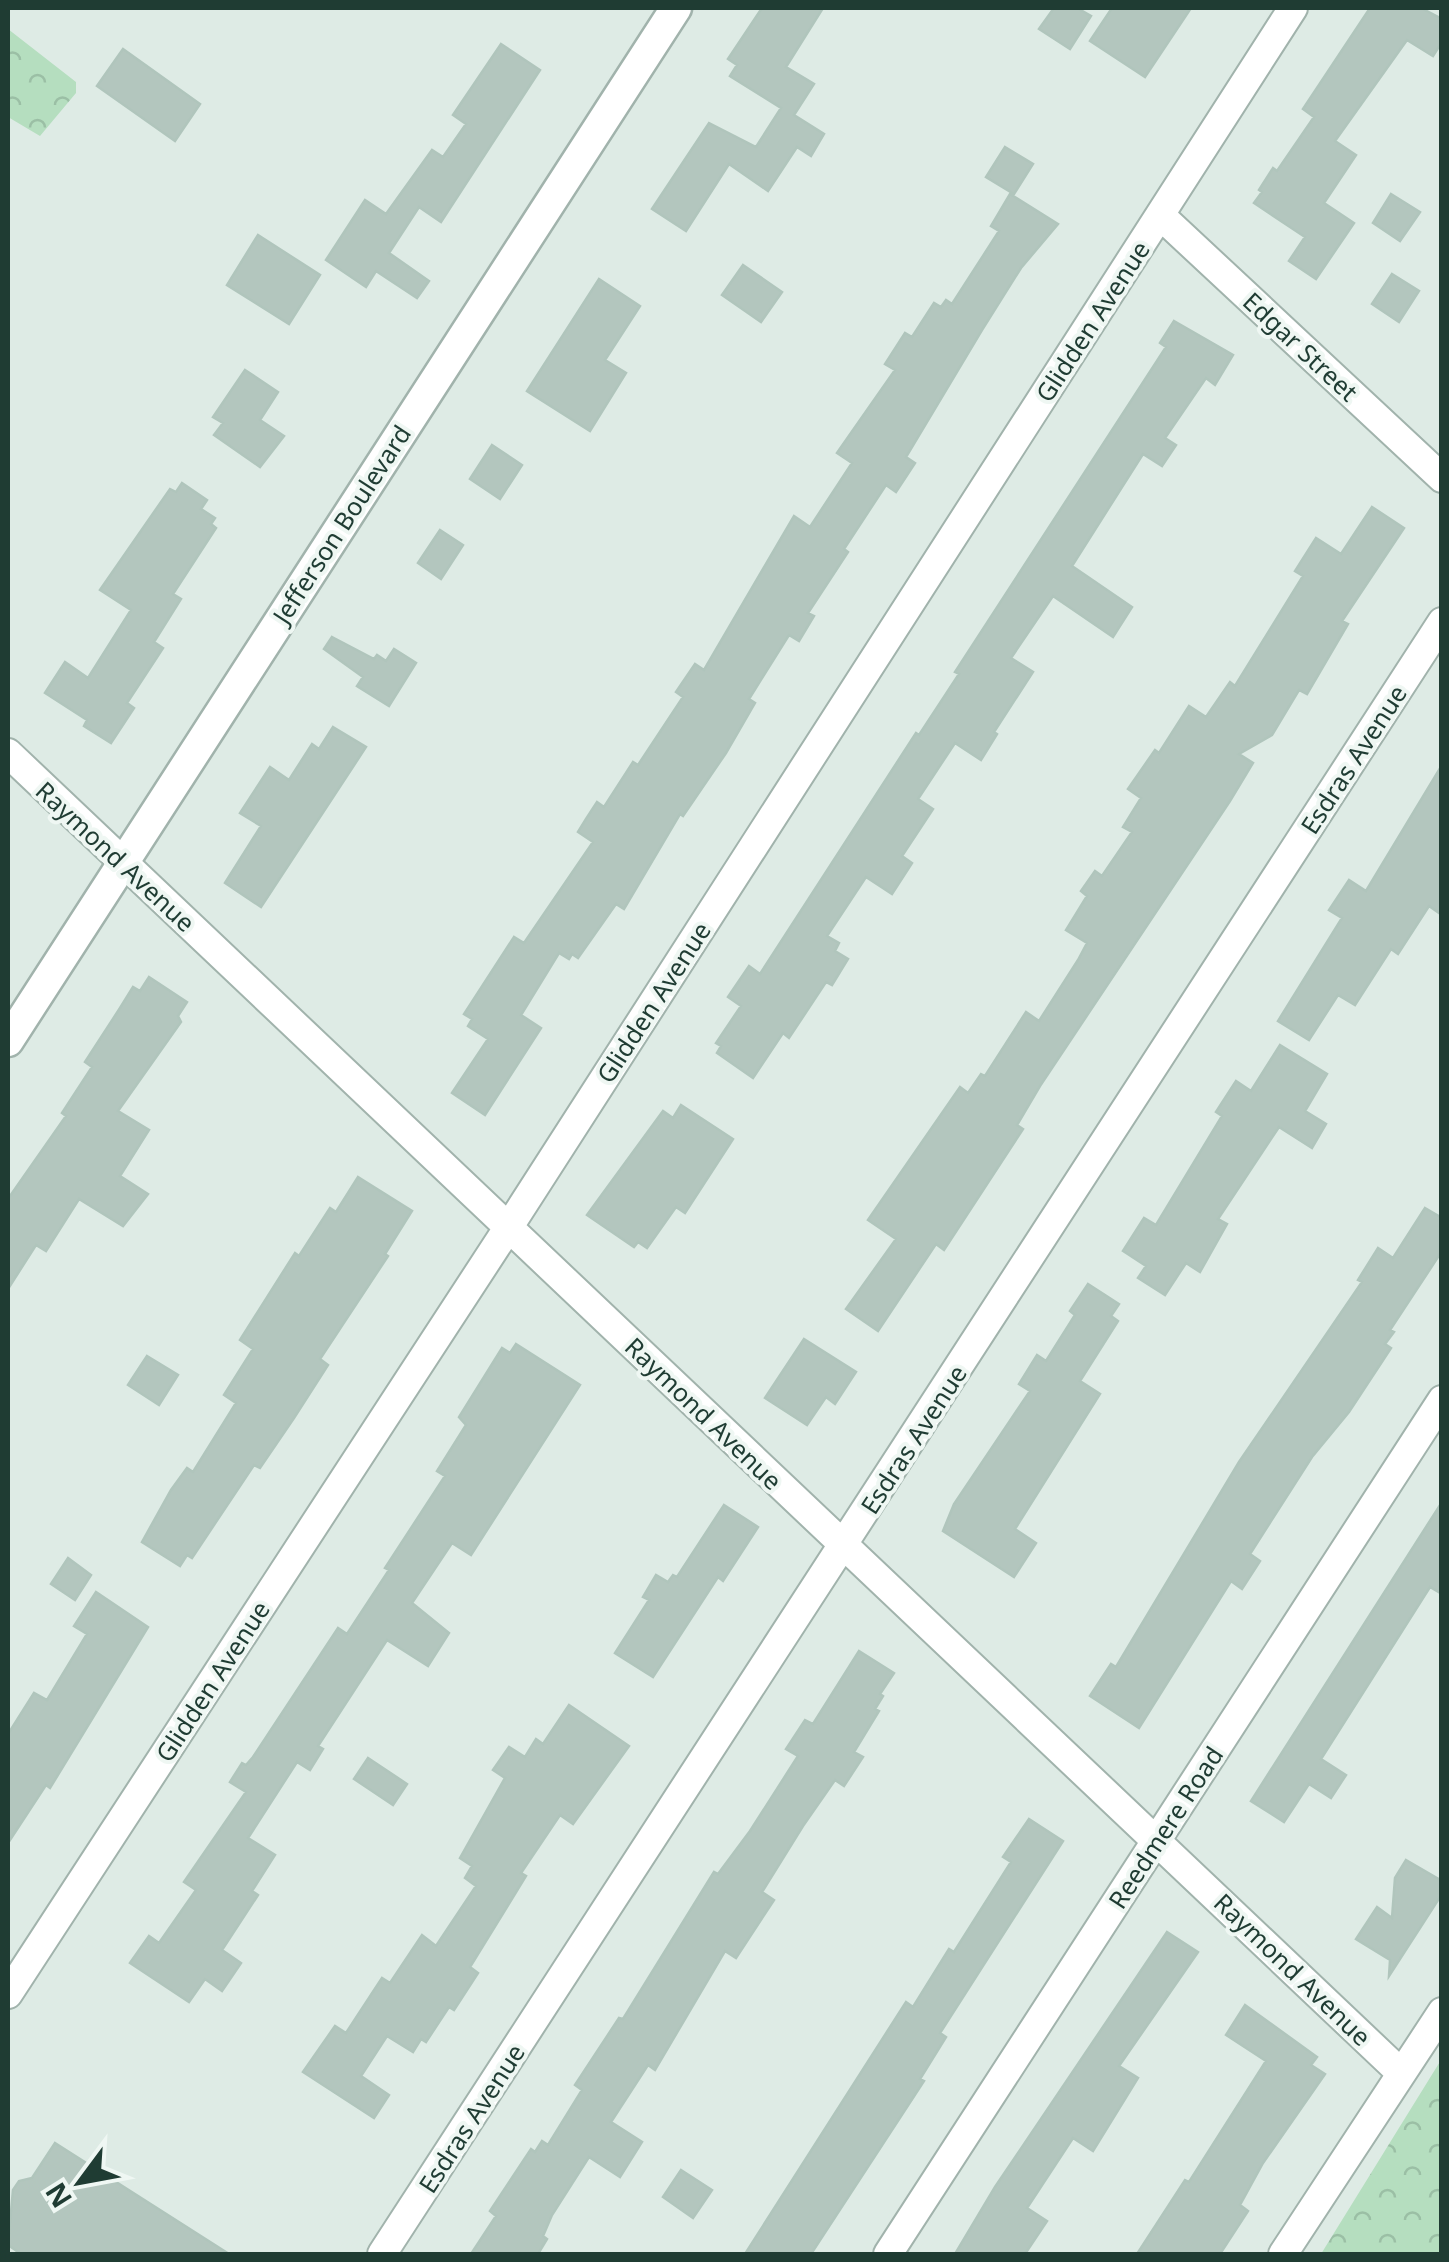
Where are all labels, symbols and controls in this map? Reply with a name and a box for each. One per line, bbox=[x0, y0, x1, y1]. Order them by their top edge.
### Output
street label: Glidden Avenue bbox=[1027, 234, 1157, 408]
street label: Edgar Street bbox=[1236, 284, 1366, 408]
street label: Jefferson Boulevard bbox=[263, 418, 418, 632]
street label: Esdras Avenue bbox=[1292, 678, 1414, 840]
street label: Raymond Avenue bbox=[29, 773, 203, 939]
street label: Glidden Avenue bbox=[588, 915, 718, 1089]
street label: Raymond Avenue bbox=[618, 1329, 790, 1497]
street label: Esdras Avenue bbox=[852, 1358, 974, 1520]
street label: Glidden Avenue bbox=[147, 1594, 277, 1768]
street label: Reedmere Road bbox=[1100, 1739, 1230, 1915]
street label: Raymond Avenue bbox=[1207, 1885, 1379, 2053]
street label: Esdras Avenue bbox=[410, 2037, 532, 2199]
north arrow bbox=[30, 2132, 130, 2232]
text: N bbox=[36, 2176, 80, 2215]

